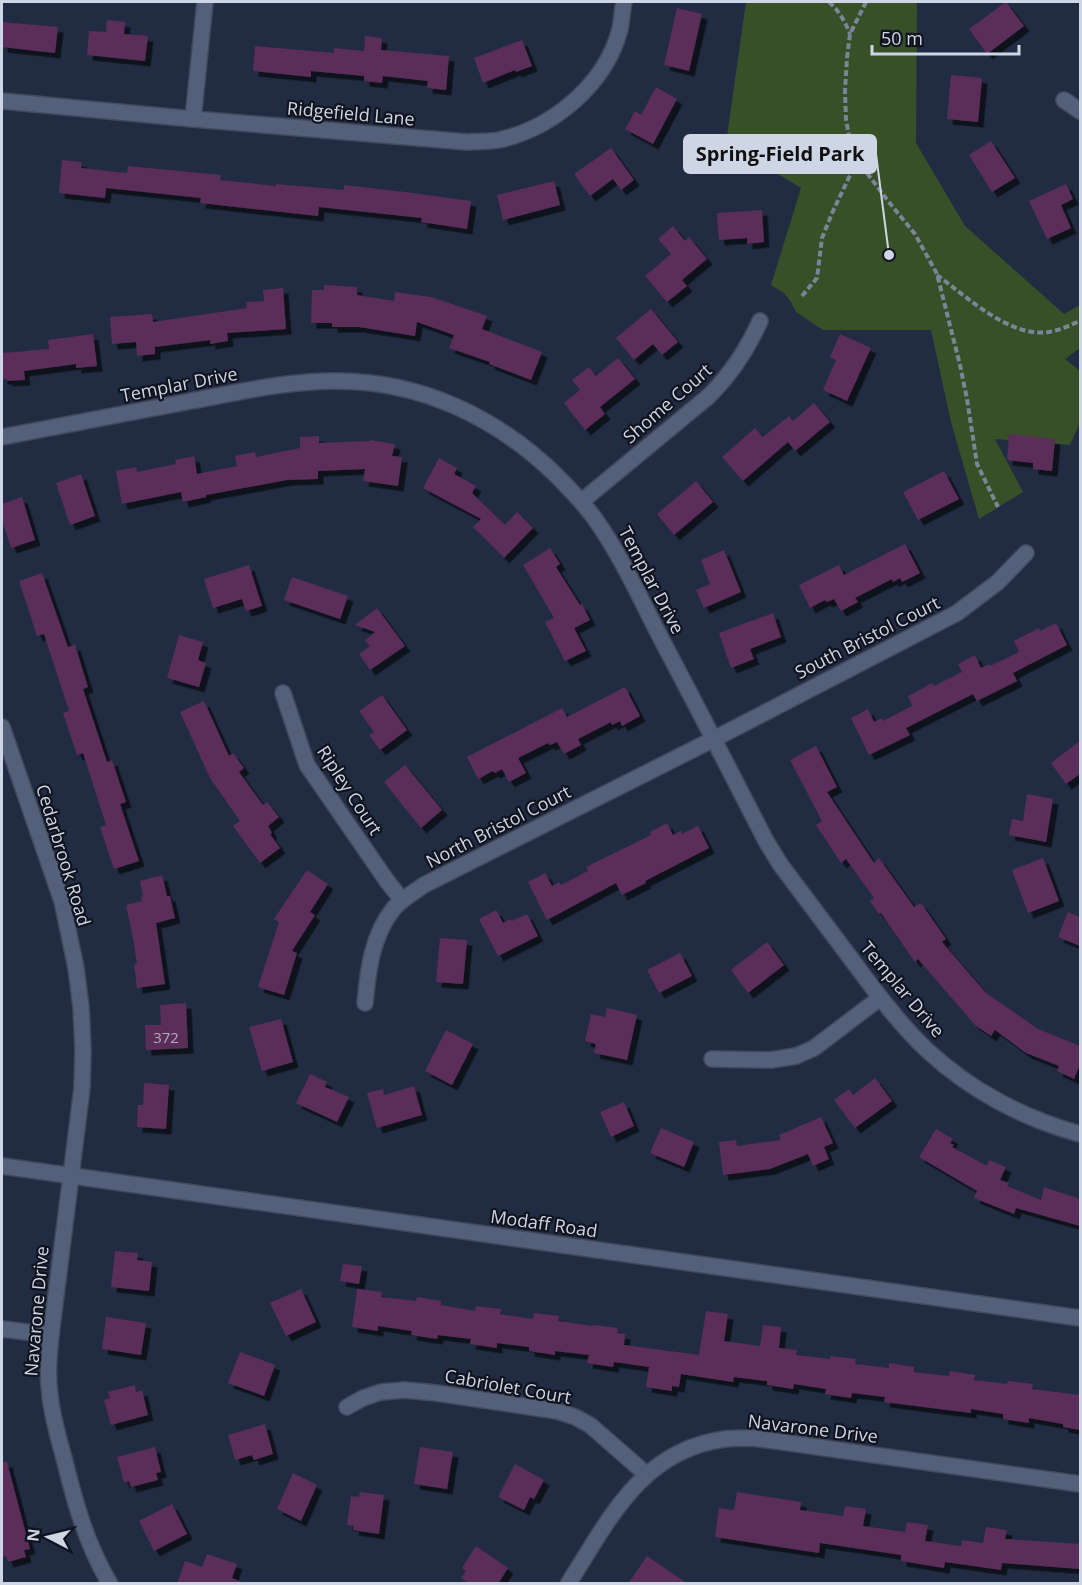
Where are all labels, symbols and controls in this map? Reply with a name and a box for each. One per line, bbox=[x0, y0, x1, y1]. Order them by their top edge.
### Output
scale bar bbox=[872, 18, 1019, 56]
text: 50 m bbox=[881, 26, 923, 50]
street label: Ridgefield Lane bbox=[286, 95, 416, 131]
callout: Spring-Field Park bbox=[684, 135, 876, 173]
text: Spring-Field Park bbox=[696, 140, 865, 167]
street label: Shome Court bbox=[618, 358, 716, 448]
street label: Templar Drive bbox=[119, 361, 239, 407]
street label: Templar Drive bbox=[614, 522, 690, 638]
street label: South Bristol Court bbox=[791, 590, 943, 684]
street label: Ripley Court bbox=[312, 741, 388, 839]
street label: North Bristol Court bbox=[422, 779, 574, 873]
street label: Cedarbrook Road bbox=[31, 781, 97, 929]
street label: Templar Drive bbox=[856, 936, 950, 1042]
house number: 372 bbox=[153, 1027, 179, 1047]
street label: Modaff Road bbox=[489, 1204, 599, 1242]
street label: Navarone Drive bbox=[18, 1245, 54, 1377]
street label: Cabriolet Court bbox=[443, 1363, 573, 1409]
street label: Navarone Drive bbox=[747, 1408, 879, 1448]
north arrow bbox=[18, 1507, 78, 1567]
text: N bbox=[21, 1527, 45, 1543]

